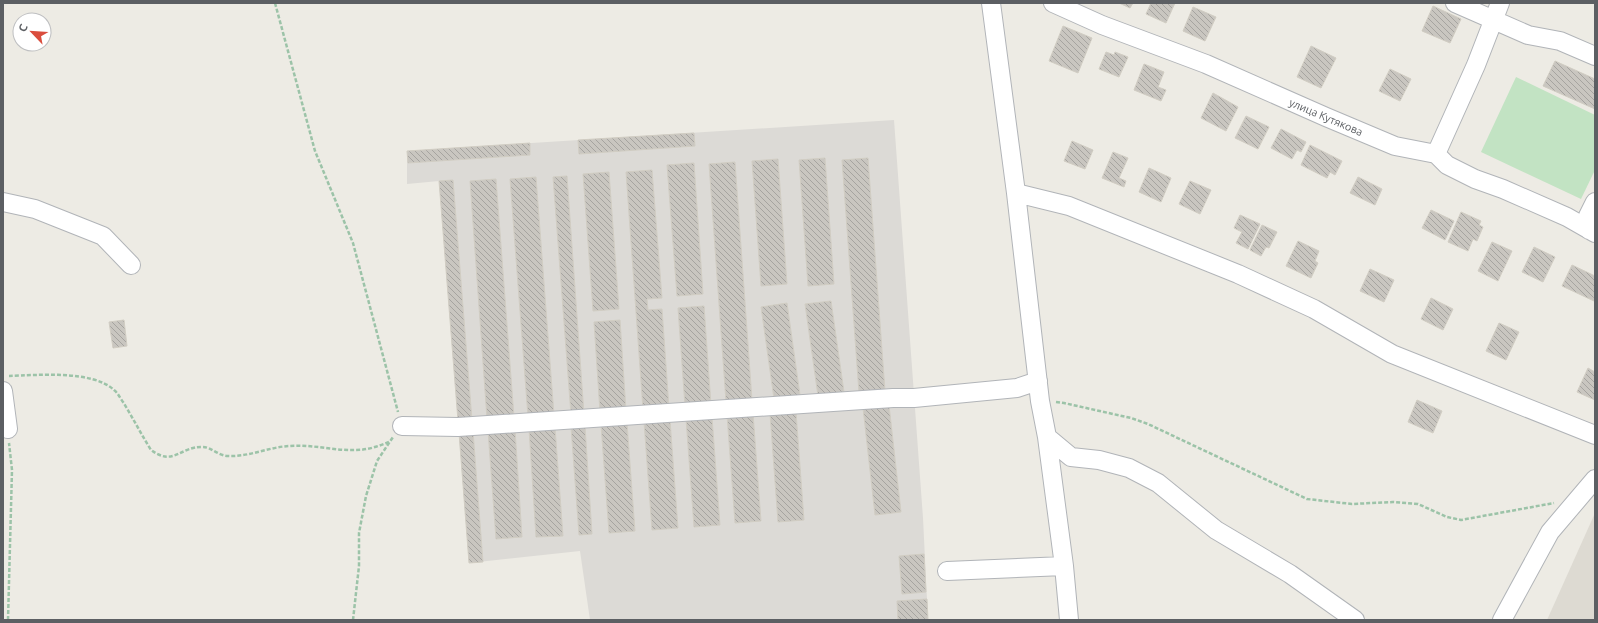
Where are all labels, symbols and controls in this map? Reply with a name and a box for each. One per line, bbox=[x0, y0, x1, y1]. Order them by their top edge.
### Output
north arrow bbox=[12, 12, 52, 52]
text: С bbox=[16, 22, 30, 33]
street label: улица Кутякова bbox=[1287, 96, 1365, 138]

